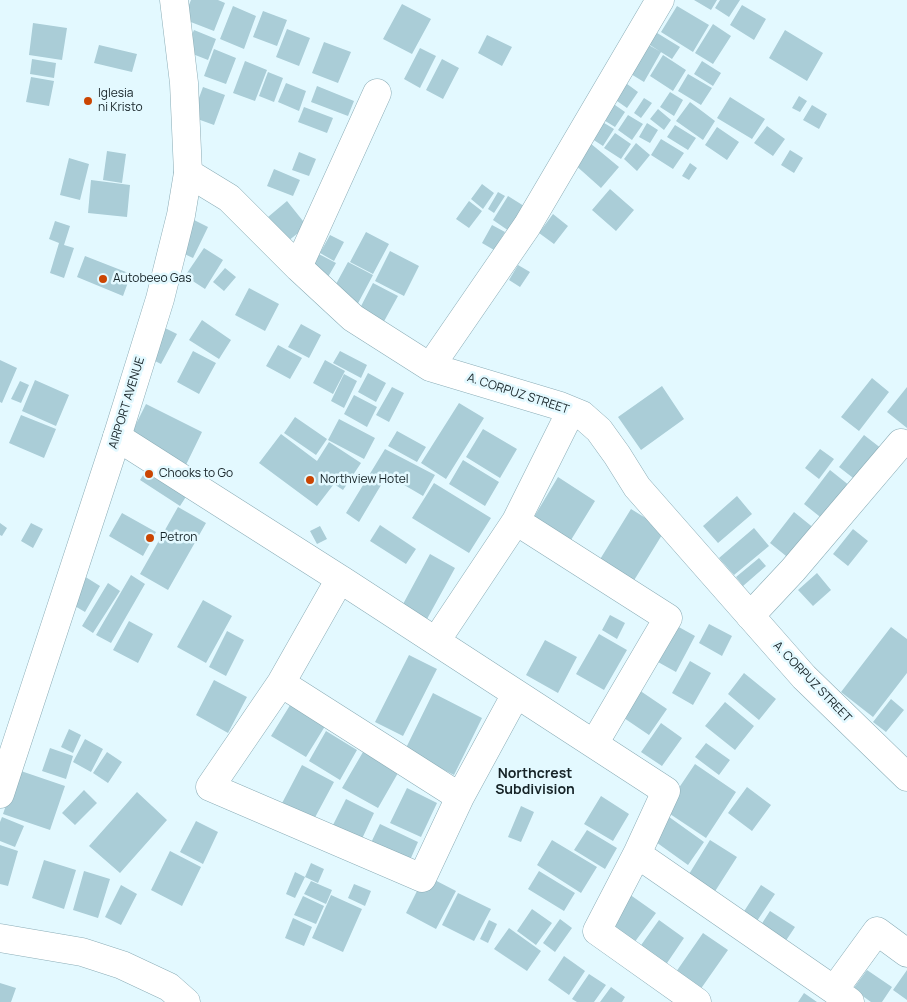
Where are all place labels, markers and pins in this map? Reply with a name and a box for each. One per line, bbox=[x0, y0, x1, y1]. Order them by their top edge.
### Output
place label: Iglesia ni Kristo bbox=[98, 87, 143, 115]
marker: Iglesia ni Kristo bbox=[82, 95, 94, 107]
place label: Autobeeo Gas bbox=[113, 272, 191, 286]
marker: Autobeeo Gas bbox=[97, 273, 109, 285]
place label: Chooks to Go bbox=[159, 467, 233, 481]
marker: Chooks to Go bbox=[143, 468, 155, 480]
place label: Northview Hotel bbox=[320, 473, 409, 487]
marker: Northview Hotel bbox=[304, 474, 316, 486]
place label: Petron bbox=[160, 531, 197, 545]
marker: Petron bbox=[144, 532, 156, 544]

